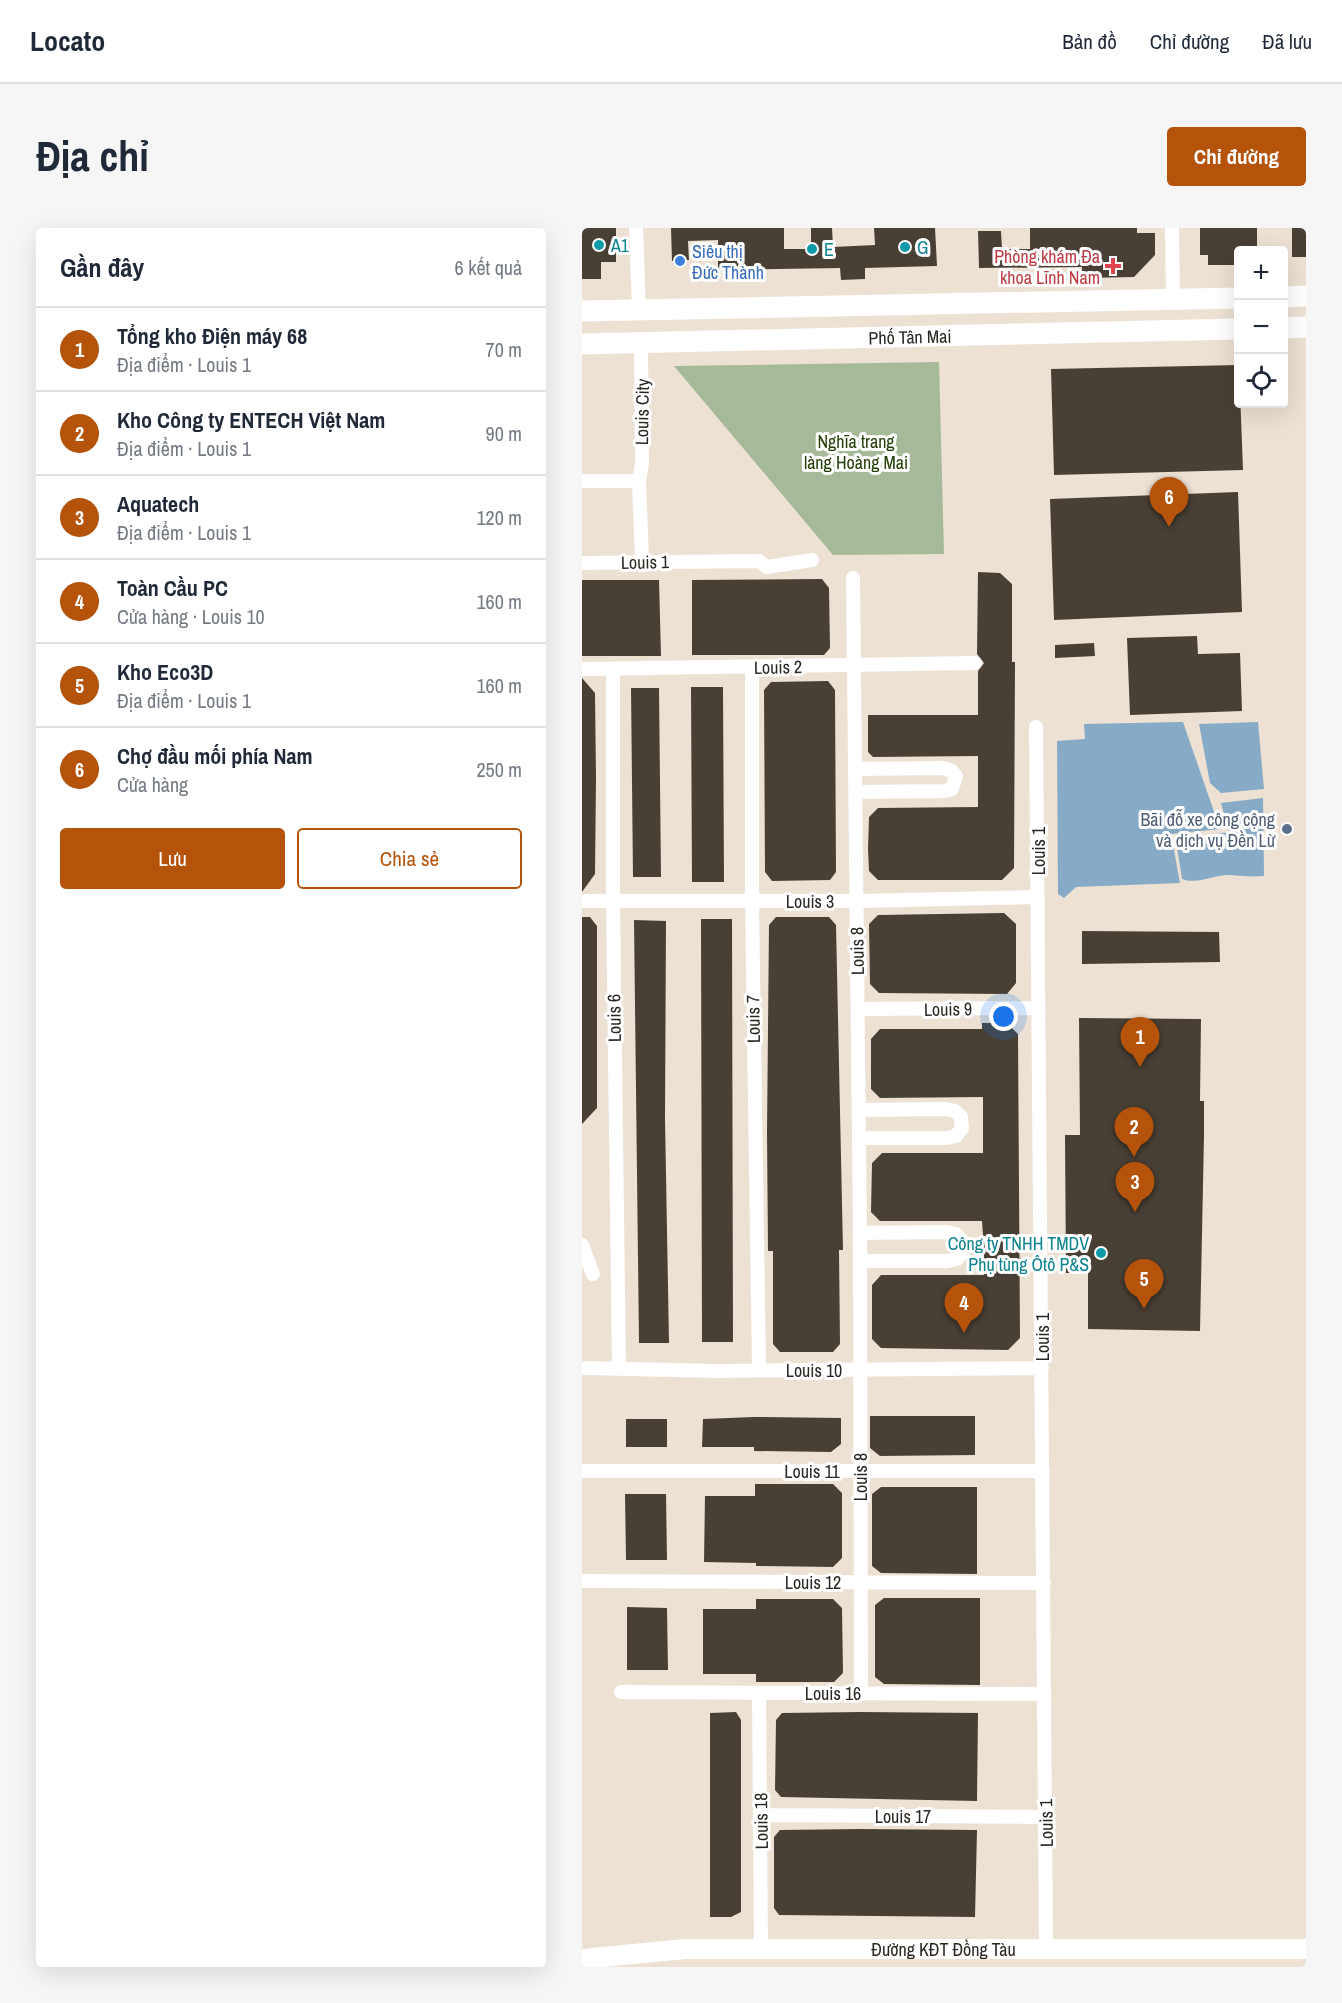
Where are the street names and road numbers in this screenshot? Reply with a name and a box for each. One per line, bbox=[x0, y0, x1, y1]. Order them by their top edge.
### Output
street label: Phố Tân Mai bbox=[868, 323, 952, 350]
street label: Louis City bbox=[629, 378, 655, 445]
street label: Louis 1 bbox=[621, 549, 670, 575]
street label: Louis 2 bbox=[754, 654, 802, 680]
street label: Louis 1 bbox=[1026, 826, 1051, 875]
street label: Louis 3 bbox=[786, 889, 834, 914]
street label: Louis 8 bbox=[844, 927, 870, 975]
street label: Louis 6 bbox=[601, 994, 627, 1042]
street label: Louis 7 bbox=[740, 995, 766, 1043]
street label: Louis 9 bbox=[924, 996, 972, 1022]
street label: Louis 1 bbox=[1030, 1312, 1055, 1361]
street label: Louis 10 bbox=[786, 1358, 842, 1383]
street label: Louis 8 bbox=[848, 1453, 873, 1501]
street label: Louis 11 bbox=[784, 1459, 841, 1484]
street label: Louis 12 bbox=[785, 1570, 841, 1595]
street label: Louis 16 bbox=[805, 1681, 861, 1706]
street label: Louis 18 bbox=[748, 1792, 774, 1850]
street label: Louis 1 bbox=[1033, 1798, 1059, 1847]
street label: Louis 17 bbox=[875, 1804, 931, 1829]
street label: Đường KĐT Đồng Tàu bbox=[871, 1937, 1016, 1962]

